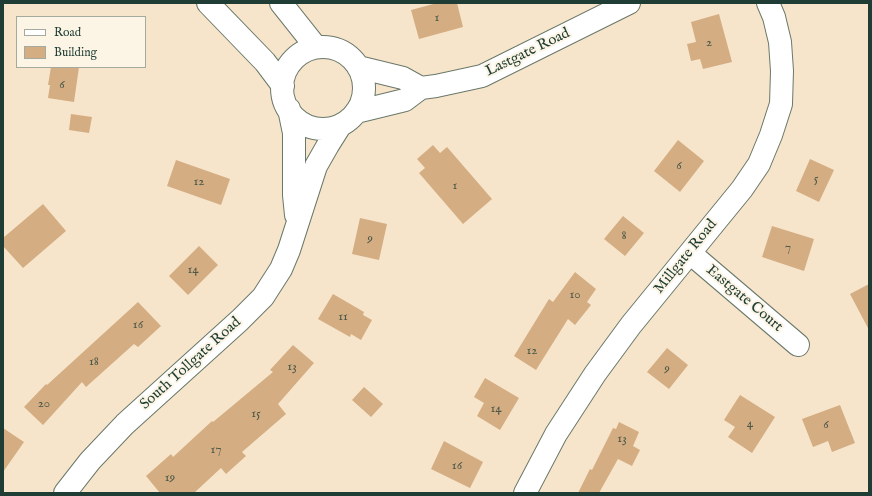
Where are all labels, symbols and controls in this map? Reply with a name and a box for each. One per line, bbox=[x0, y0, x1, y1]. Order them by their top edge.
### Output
house number: 1 bbox=[435, 10, 439, 26]
legend bbox=[16, 16, 146, 68]
text: Road bbox=[54, 25, 81, 40]
street label: Lastgate Road bbox=[483, 25, 573, 81]
house number: 2 bbox=[706, 35, 712, 51]
text: Building bbox=[54, 45, 97, 60]
house number: 6 bbox=[59, 77, 65, 93]
house number: 6 bbox=[676, 158, 682, 174]
house number: 5 bbox=[814, 171, 818, 187]
house number: 12 bbox=[194, 174, 204, 190]
house number: 1 bbox=[453, 178, 457, 194]
street label: Millgate Road bbox=[651, 216, 721, 298]
house number: 8 bbox=[621, 228, 627, 244]
house number: 9 bbox=[367, 231, 373, 247]
house number: 7 bbox=[785, 240, 791, 256]
house number: 14 bbox=[187, 262, 199, 278]
street label: Eastgate Court bbox=[702, 262, 786, 336]
house number: 10 bbox=[569, 287, 581, 303]
house number: 11 bbox=[338, 309, 348, 325]
street label: South Tollgate Road bbox=[137, 314, 245, 414]
house number: 16 bbox=[133, 317, 143, 333]
house number: 12 bbox=[527, 343, 537, 359]
house number: 18 bbox=[89, 354, 99, 370]
house number: 13 bbox=[287, 359, 297, 375]
house number: 9 bbox=[664, 361, 670, 377]
house number: 20 bbox=[38, 396, 50, 412]
house number: 14 bbox=[490, 401, 502, 417]
house number: 15 bbox=[251, 406, 261, 422]
house number: 4 bbox=[747, 416, 753, 432]
house number: 6 bbox=[823, 417, 829, 433]
house number: 13 bbox=[617, 431, 627, 447]
house number: 17 bbox=[211, 442, 221, 458]
house number: 16 bbox=[452, 458, 462, 474]
house number: 19 bbox=[165, 470, 175, 486]

